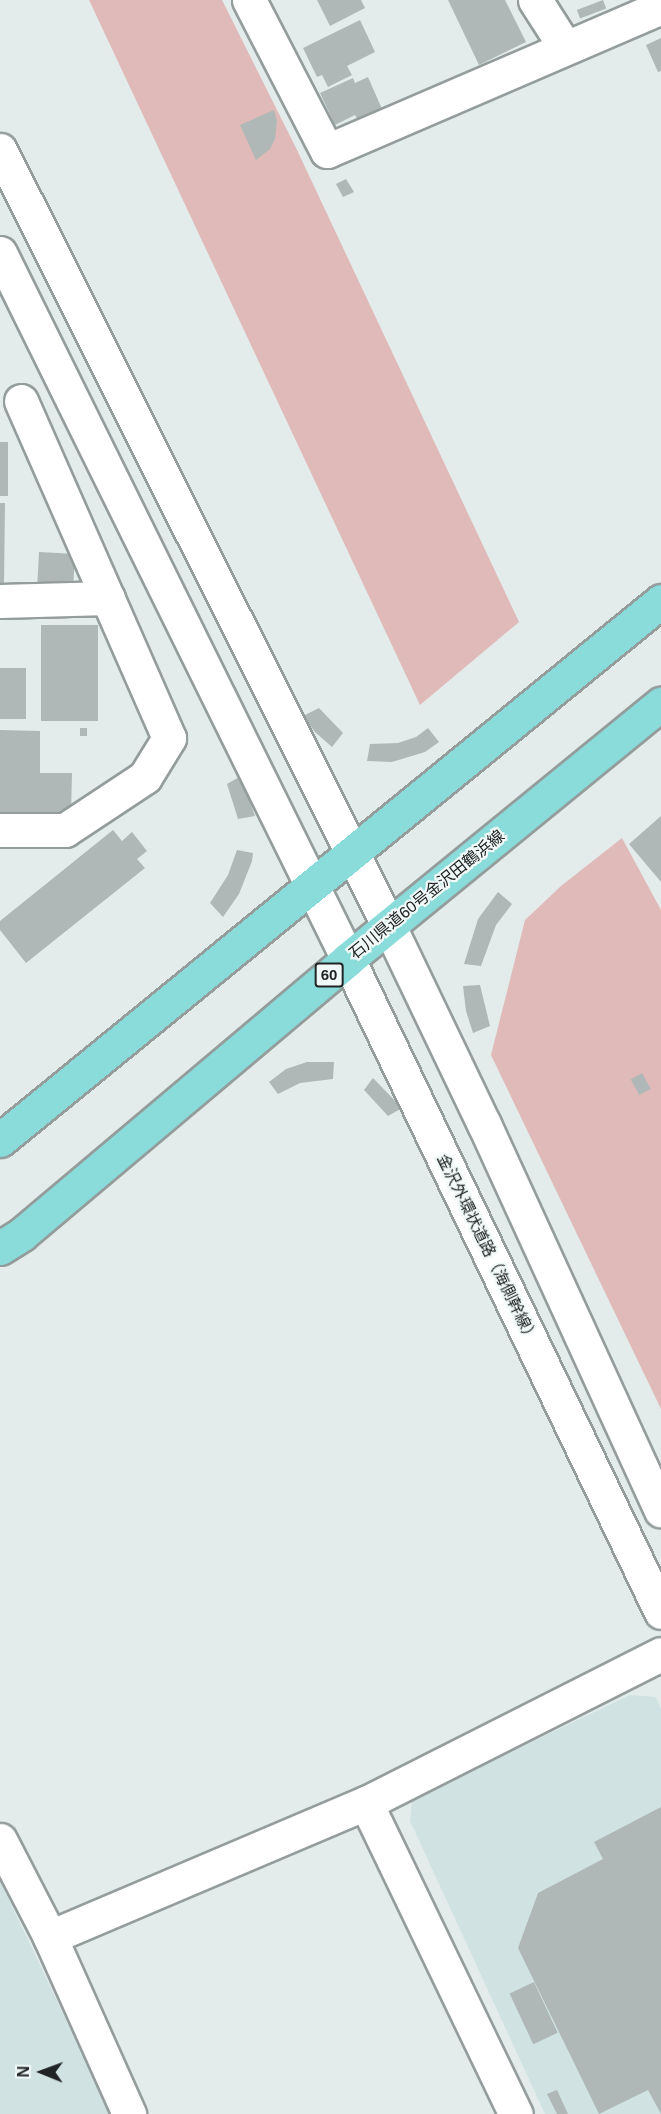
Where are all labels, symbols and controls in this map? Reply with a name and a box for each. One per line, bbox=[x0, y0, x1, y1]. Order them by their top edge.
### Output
street label: 石川県道60号金沢田鶴浜線 bbox=[346, 827, 508, 963]
road number: 60 bbox=[314, 963, 344, 987]
street label: 金沢外環状道路（海側幹線） bbox=[433, 1151, 541, 1347]
north arrow bbox=[12, 2042, 72, 2102]
text: N bbox=[15, 2066, 32, 2078]

